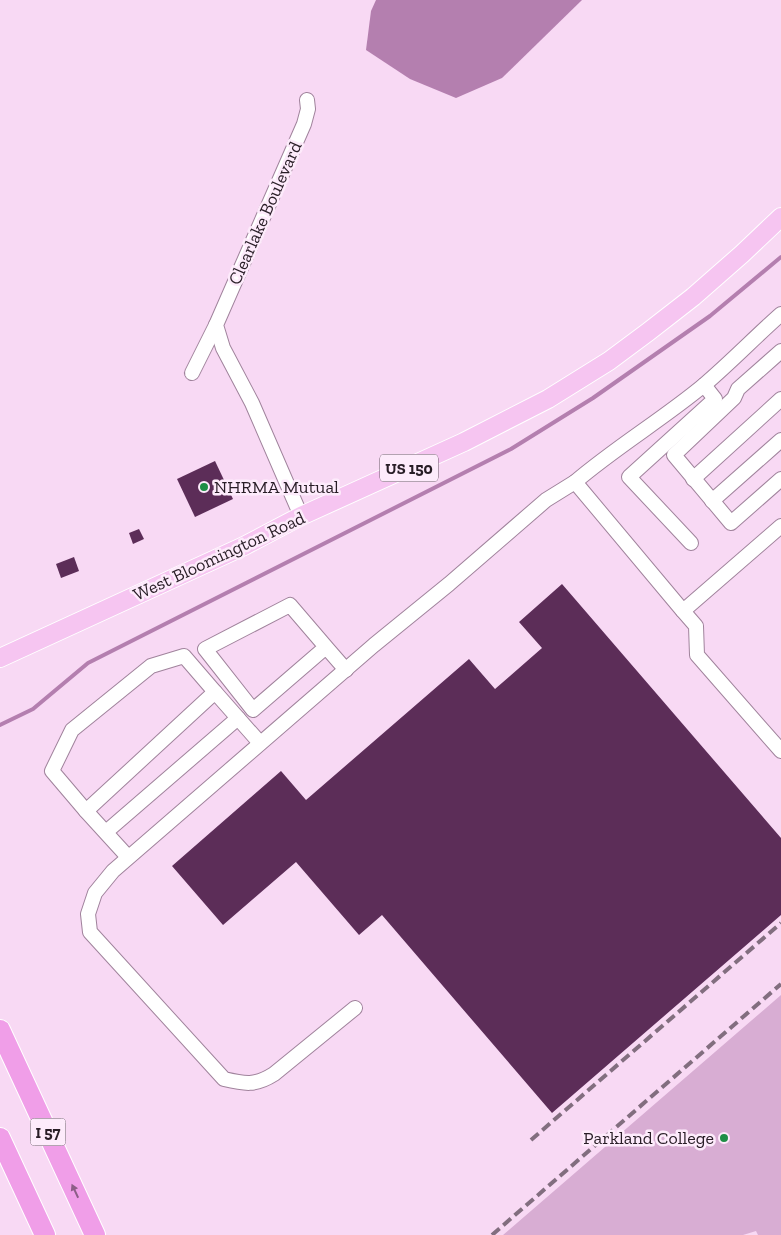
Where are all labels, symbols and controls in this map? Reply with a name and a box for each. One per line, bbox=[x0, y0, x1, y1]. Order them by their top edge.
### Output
street label: Clearlake Boulevard bbox=[224, 138, 307, 288]
road number: US 150 bbox=[380, 454, 438, 482]
place label: NHRMA Mutual bbox=[214, 476, 339, 498]
marker: NHRMA Mutual bbox=[198, 481, 210, 493]
street label: West Bloomington Road bbox=[130, 506, 308, 605]
road number: I 57 bbox=[30, 1118, 66, 1146]
place label: Parkland College bbox=[583, 1127, 714, 1149]
marker: Parkland College bbox=[718, 1132, 730, 1144]
one-way arrow bbox=[71, 1184, 79, 1198]

